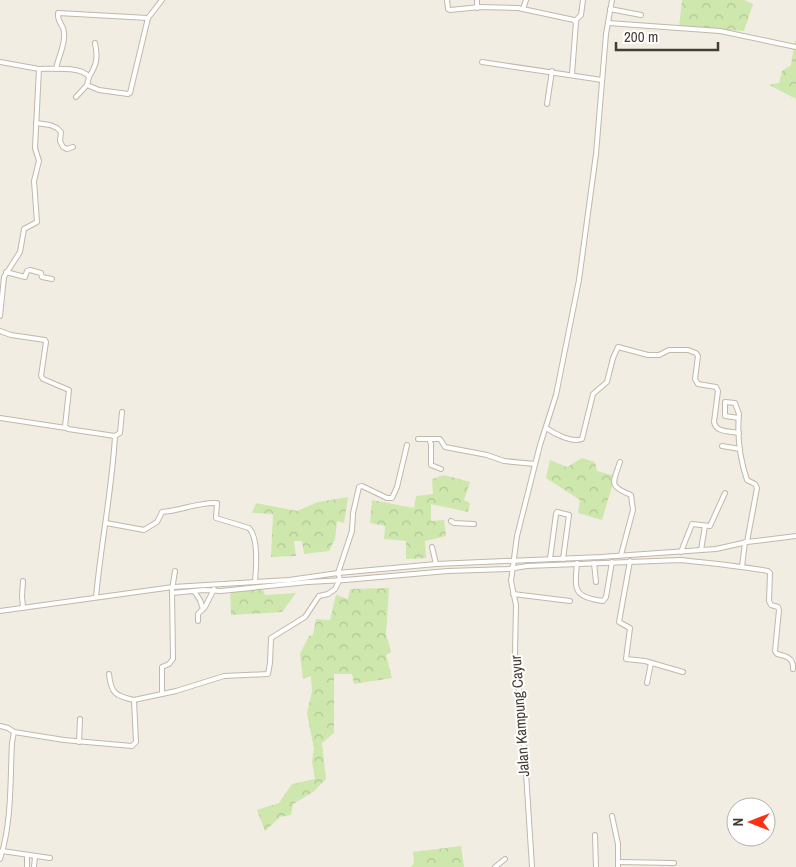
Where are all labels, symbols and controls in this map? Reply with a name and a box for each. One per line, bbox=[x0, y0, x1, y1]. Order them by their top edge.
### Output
scale bar bbox=[616, 20, 718, 52]
text: 200 m bbox=[624, 26, 658, 47]
street label: Jalan Kampung Cayur bbox=[505, 655, 534, 777]
north arrow bbox=[726, 797, 776, 847]
text: N bbox=[729, 818, 747, 826]

